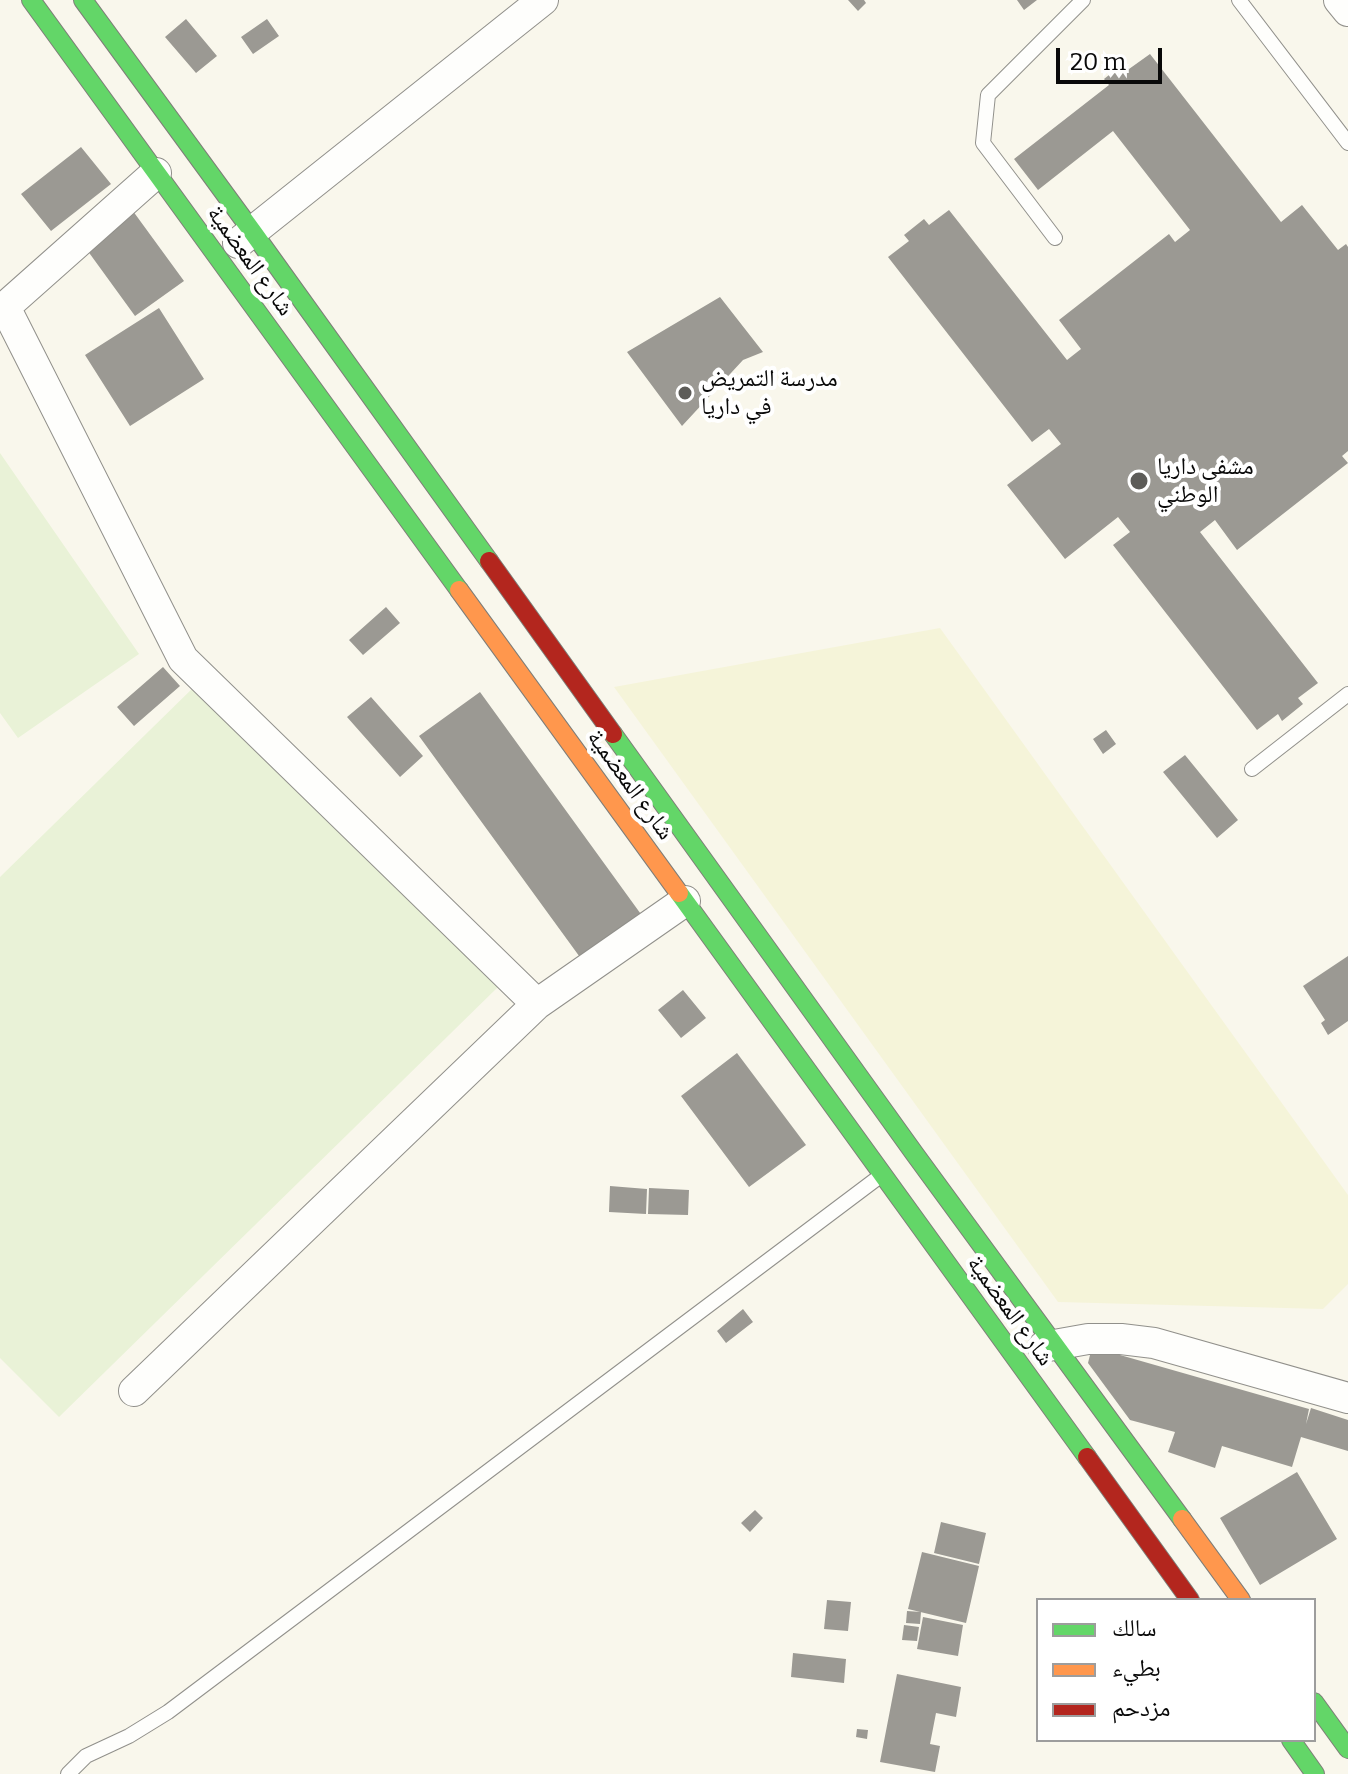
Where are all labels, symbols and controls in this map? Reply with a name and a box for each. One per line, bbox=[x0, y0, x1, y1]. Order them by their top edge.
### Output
scale bar bbox=[1060, 32, 1166, 82]
text: 20 m bbox=[1070, 48, 1126, 76]
street label: شارع المعضمية bbox=[200, 200, 300, 322]
place label: مدرسة التمريض في داريا bbox=[701, 365, 838, 421]
marker: مدرسة التمريض في داريا bbox=[676, 384, 694, 402]
place label: مشفى داريا الوطني bbox=[1157, 453, 1254, 509]
marker: مشفى داريا الوطني bbox=[1128, 470, 1150, 492]
street label: شارع المعضمية bbox=[580, 724, 680, 846]
street label: شارع المعضمية bbox=[960, 1250, 1060, 1372]
legend bbox=[1036, 1598, 1316, 1742]
text: سالك bbox=[1112, 1614, 1157, 1642]
text: بطيء bbox=[1112, 1654, 1161, 1682]
text: مزدحم bbox=[1112, 1694, 1171, 1722]

